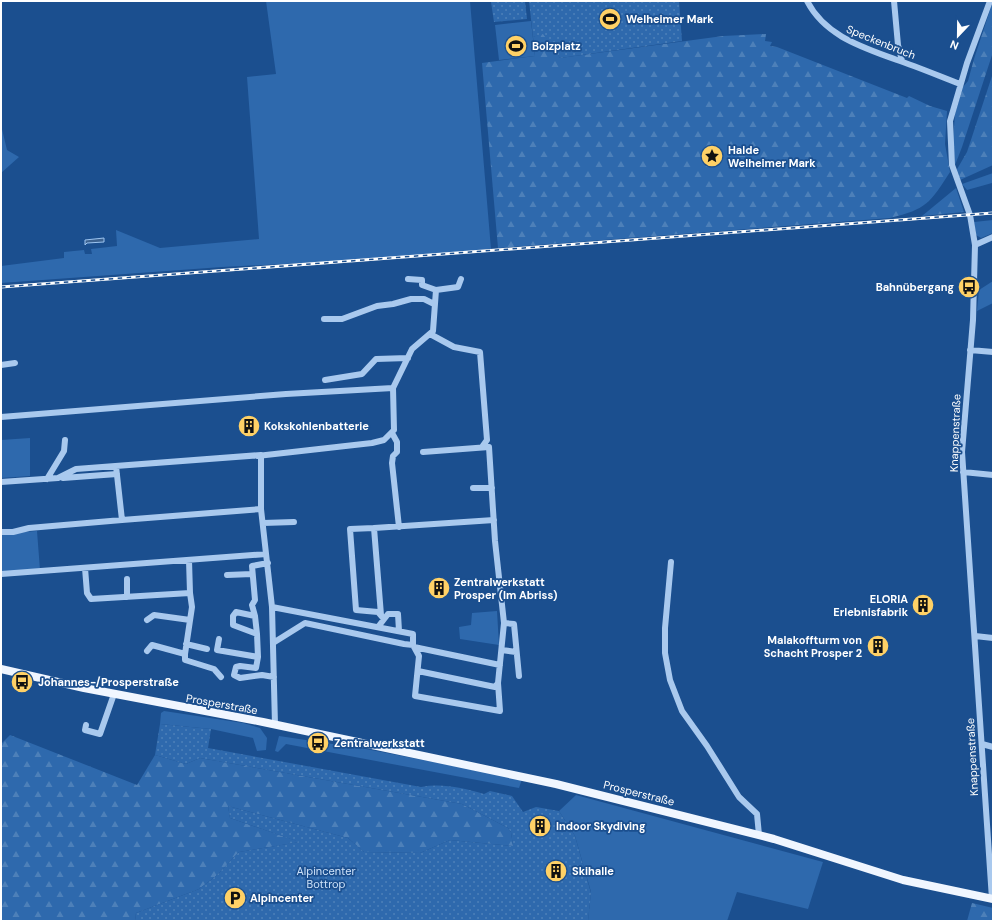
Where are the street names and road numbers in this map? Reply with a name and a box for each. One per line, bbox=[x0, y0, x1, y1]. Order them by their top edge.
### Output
street label: Speckenbruch bbox=[844, 22, 918, 62]
street label: Knappenstraße bbox=[947, 394, 963, 472]
street label: Prosperstraße bbox=[185, 691, 259, 717]
street label: Knappenstraße bbox=[963, 718, 981, 796]
street label: Prosperstraße bbox=[602, 777, 676, 809]

